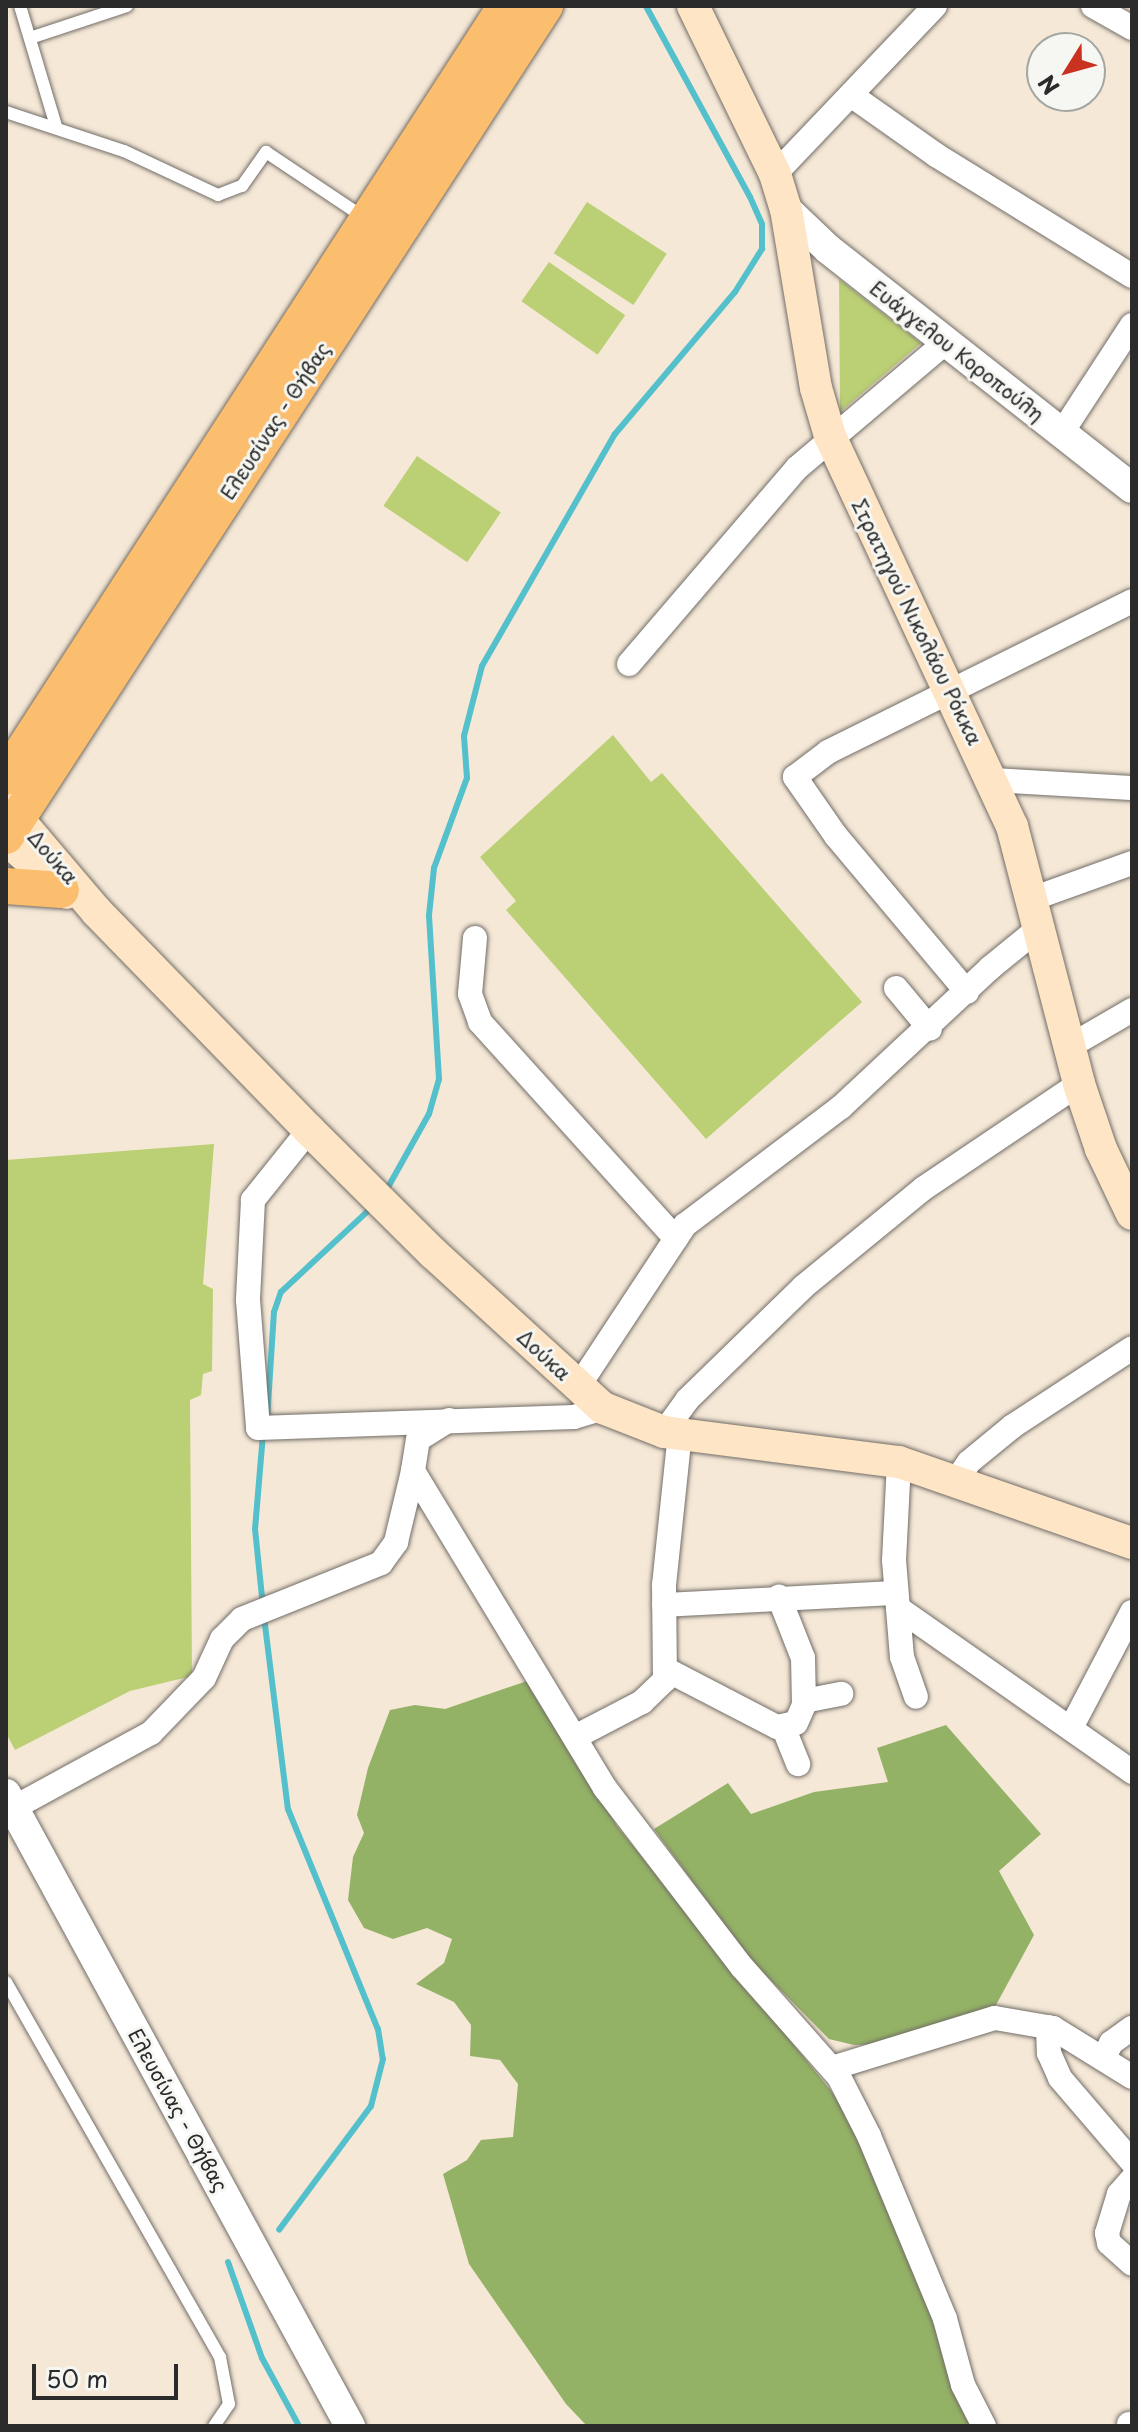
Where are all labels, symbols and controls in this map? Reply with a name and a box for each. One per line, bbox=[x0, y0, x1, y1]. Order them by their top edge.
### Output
north arrow bbox=[1026, 32, 1106, 112]
text: N bbox=[1030, 69, 1066, 102]
street label: Ευάγγελου Κοροπούλη bbox=[865, 275, 1049, 427]
street label: Ελευσίνας - Θήβας bbox=[215, 337, 335, 505]
street label: Στρατηγού Νικολάου Ρόκκα bbox=[847, 495, 987, 749]
street label: Δούκα bbox=[23, 825, 83, 889]
street label: Δούκα bbox=[513, 1324, 575, 1386]
street label: Ελευσίνας - Θήβας bbox=[123, 2024, 233, 2196]
scale bar bbox=[36, 2348, 182, 2398]
text: 50 m bbox=[46, 2360, 108, 2396]

